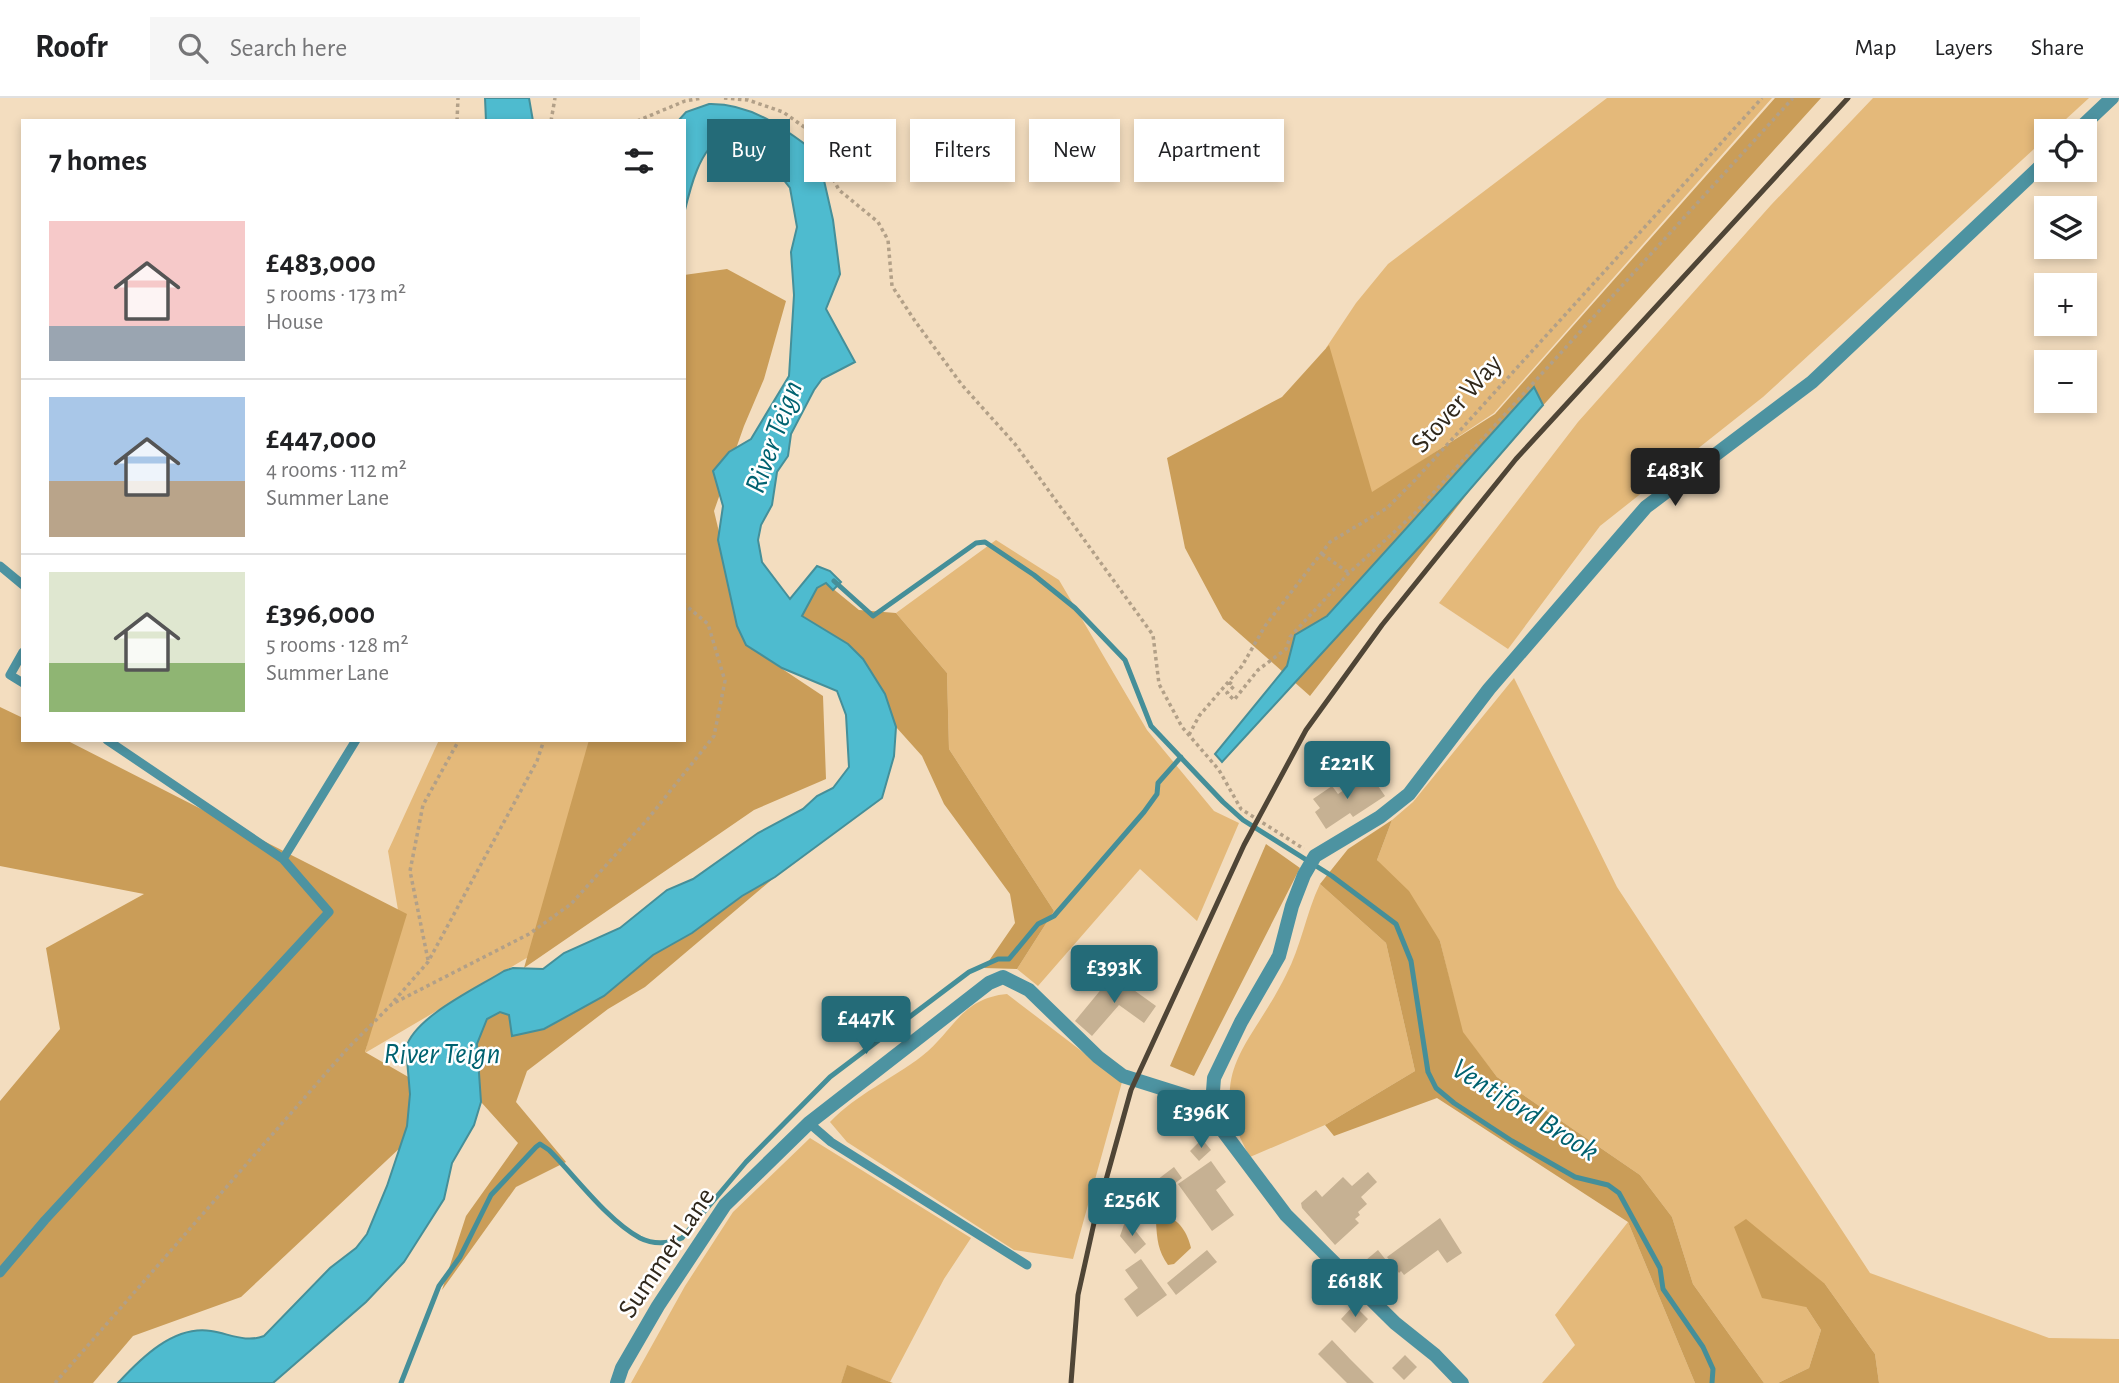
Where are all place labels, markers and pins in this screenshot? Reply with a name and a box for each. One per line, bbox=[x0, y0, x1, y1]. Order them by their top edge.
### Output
pin: £483K bbox=[1626, 448, 1724, 508]
pin: £221K bbox=[1298, 742, 1396, 801]
pin: £393K bbox=[1065, 946, 1163, 1005]
pin: £447K bbox=[817, 996, 915, 1056]
pin: £396K bbox=[1152, 1090, 1250, 1150]
pin: £256K bbox=[1083, 1178, 1181, 1238]
pin: £618K bbox=[1306, 1260, 1404, 1319]

